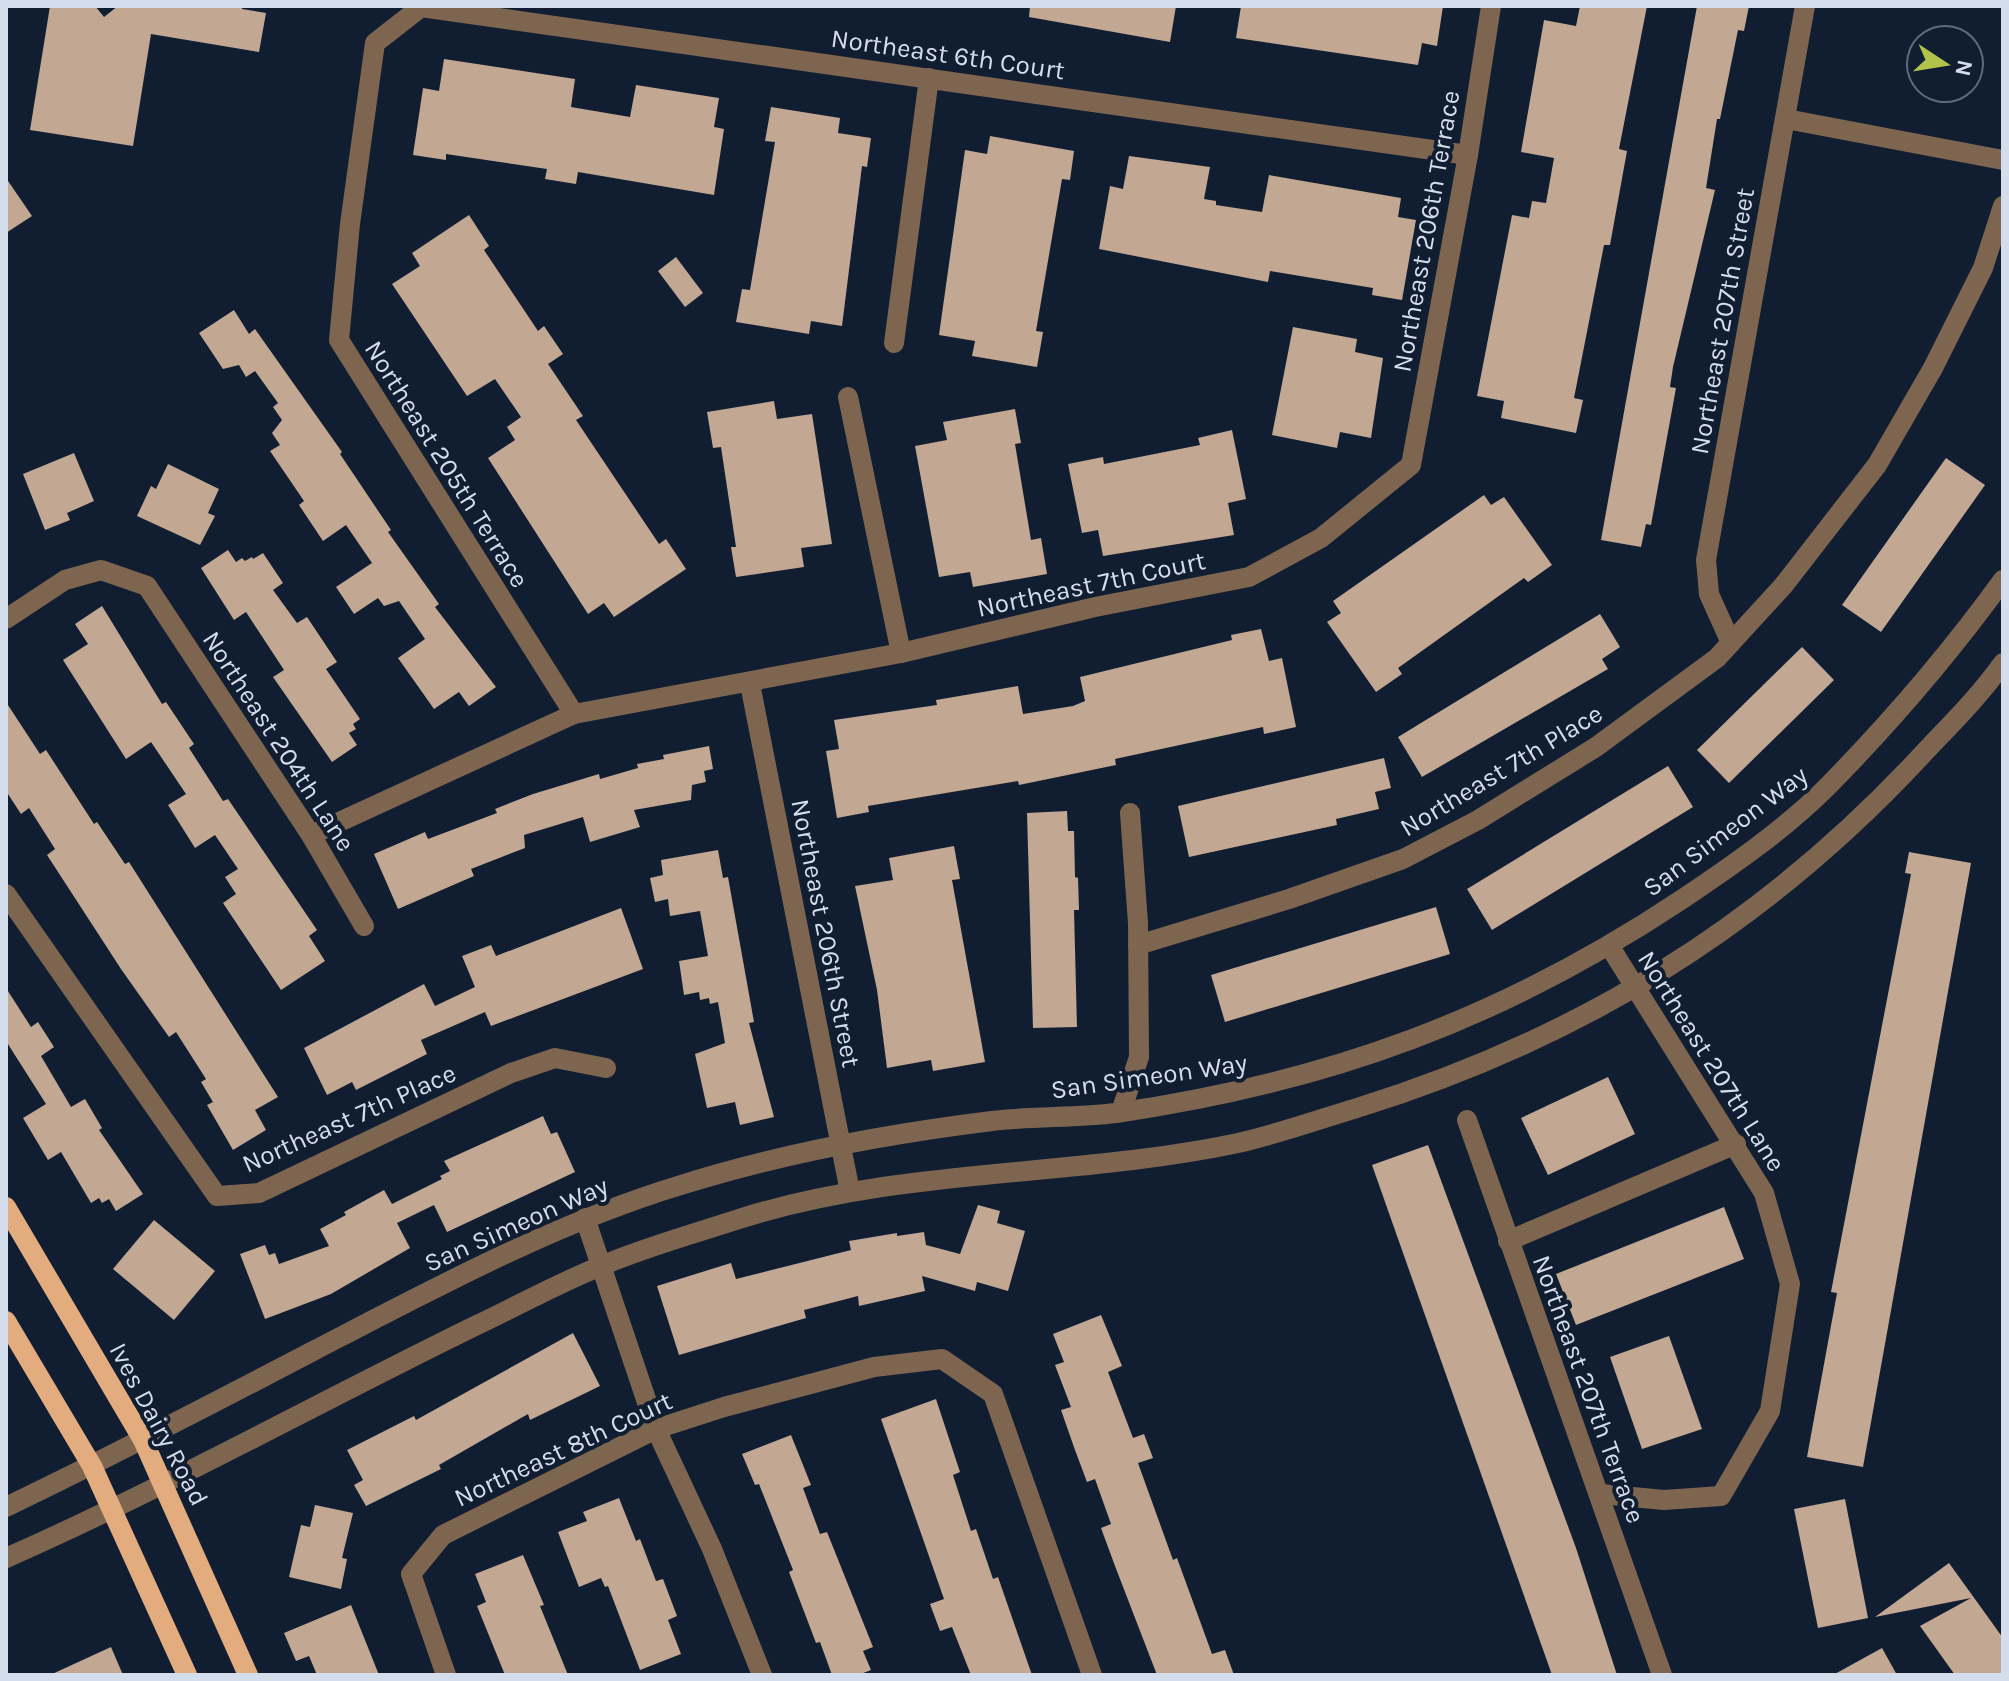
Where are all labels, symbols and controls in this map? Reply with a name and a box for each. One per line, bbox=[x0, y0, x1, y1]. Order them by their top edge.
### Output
street label: Northeast 6th Court bbox=[829, 23, 1067, 86]
north arrow bbox=[1905, 24, 1985, 104]
text: N bbox=[1949, 58, 1978, 78]
street label: Northeast 206th Terrace bbox=[1386, 88, 1467, 374]
street label: Northeast 207th Street bbox=[1684, 185, 1761, 457]
street label: Northeast 205th Terrace bbox=[358, 335, 535, 593]
street label: Northeast 7th Court bbox=[974, 545, 1209, 624]
street label: Northeast 204th Lane bbox=[196, 625, 361, 857]
street label: Northeast 7th Place bbox=[1394, 698, 1608, 843]
street label: San Simeon Way bbox=[1637, 759, 1814, 903]
street label: Northeast 206th Street bbox=[784, 796, 867, 1070]
street label: Northeast 207th Lane bbox=[1631, 945, 1792, 1177]
street label: San Simeon Way bbox=[1049, 1047, 1249, 1106]
street label: Northeast 7th Place bbox=[237, 1057, 461, 1180]
street label: San Simeon Way bbox=[419, 1170, 613, 1279]
street label: Northeast 207th Terrace bbox=[1526, 1251, 1651, 1527]
street label: Ives Dairy Road bbox=[103, 1337, 215, 1511]
street label: Northeast 8th Court bbox=[449, 1385, 677, 1514]

